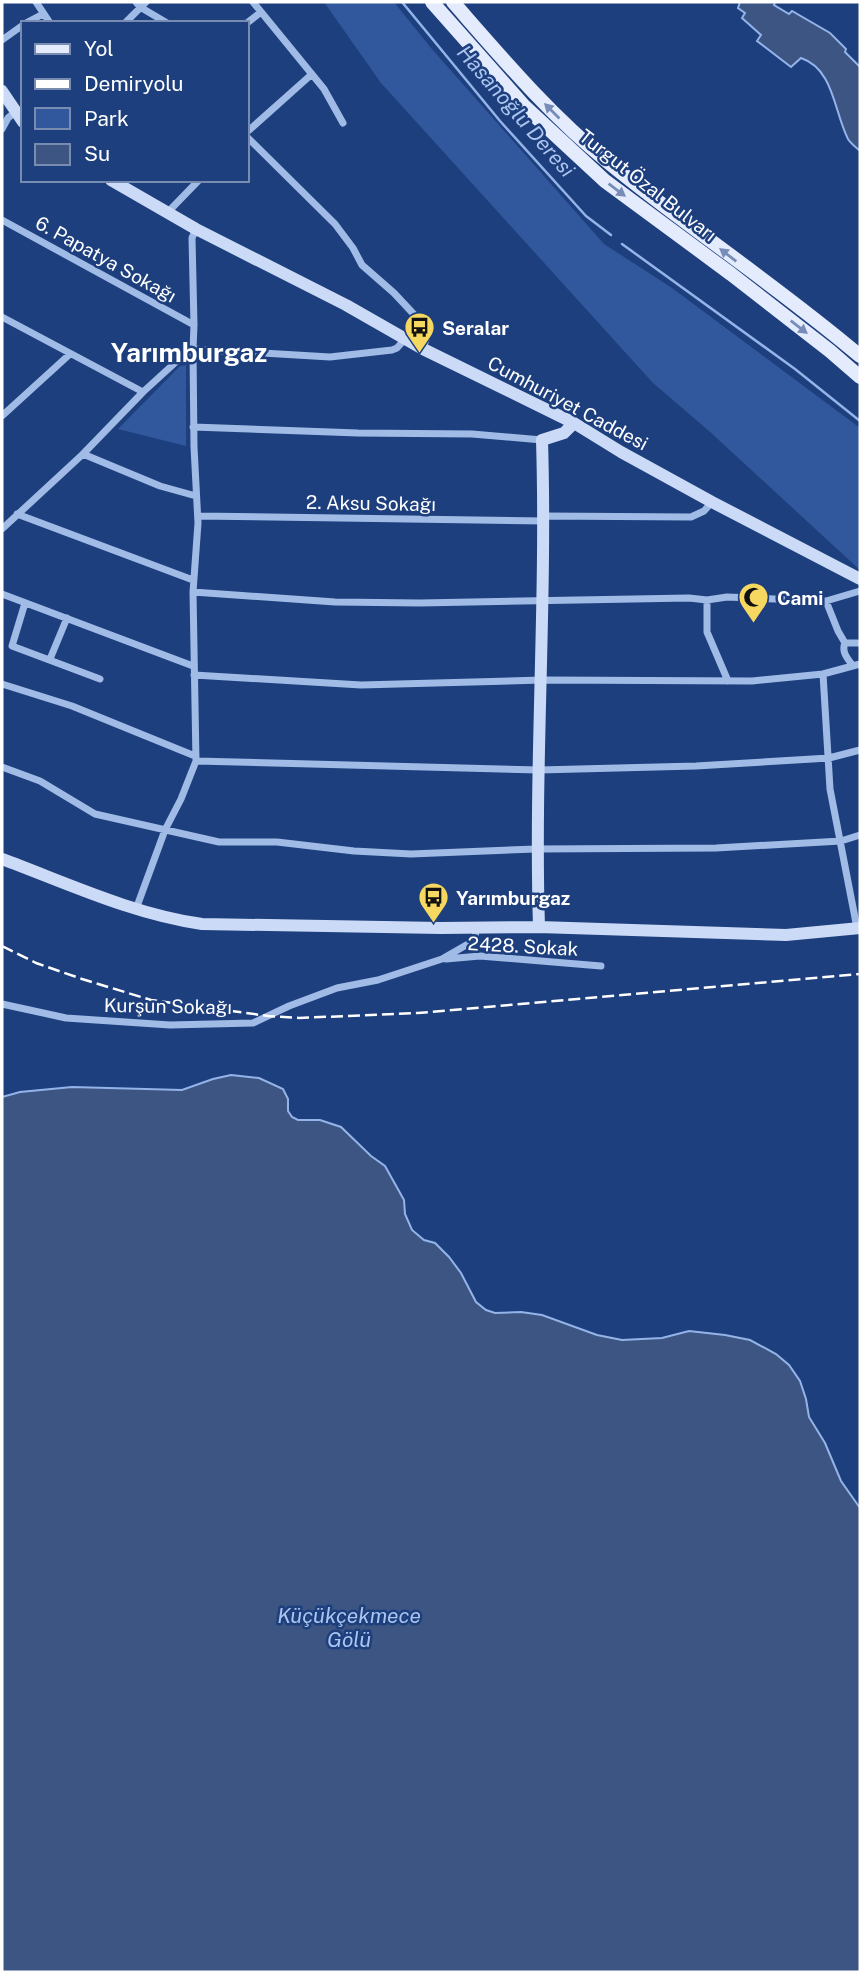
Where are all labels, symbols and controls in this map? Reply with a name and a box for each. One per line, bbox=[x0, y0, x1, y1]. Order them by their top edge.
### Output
legend bbox=[21, 21, 248, 182]
text: Yol bbox=[84, 36, 114, 61]
water label: Hasanoğlu Deresi bbox=[452, 40, 580, 182]
text: Demiryolu bbox=[84, 71, 184, 96]
one-way arrow bbox=[545, 103, 561, 120]
text: Park bbox=[84, 106, 129, 131]
street label: Turgut Özal Bulvarı bbox=[575, 125, 721, 245]
text: Su bbox=[84, 141, 110, 166]
one-way arrow bbox=[608, 182, 626, 197]
street label: 6. Papatya Sokağı bbox=[32, 211, 180, 307]
one-way arrow bbox=[720, 247, 738, 262]
bus stop icon: Seralar bbox=[402, 311, 436, 355]
place label: Seralar bbox=[442, 317, 509, 339]
one-way arrow bbox=[790, 320, 808, 334]
district label: Yarımburgaz bbox=[111, 337, 267, 368]
street label: Cumhuriyet Caddesi bbox=[484, 351, 652, 455]
street label: 2. Aksu Sokağı bbox=[306, 491, 436, 515]
mosque icon: Cami bbox=[737, 581, 771, 625]
place label: Cami bbox=[777, 587, 823, 609]
bus stop icon: Yarımburgaz bbox=[416, 881, 450, 925]
place label: Yarımburgaz bbox=[456, 887, 570, 909]
street label: 2428. Sokak bbox=[467, 932, 579, 960]
street label: Kurşun Sokağı bbox=[104, 994, 232, 1018]
water label: Küçükçekmece Gölü bbox=[277, 1603, 421, 1652]

